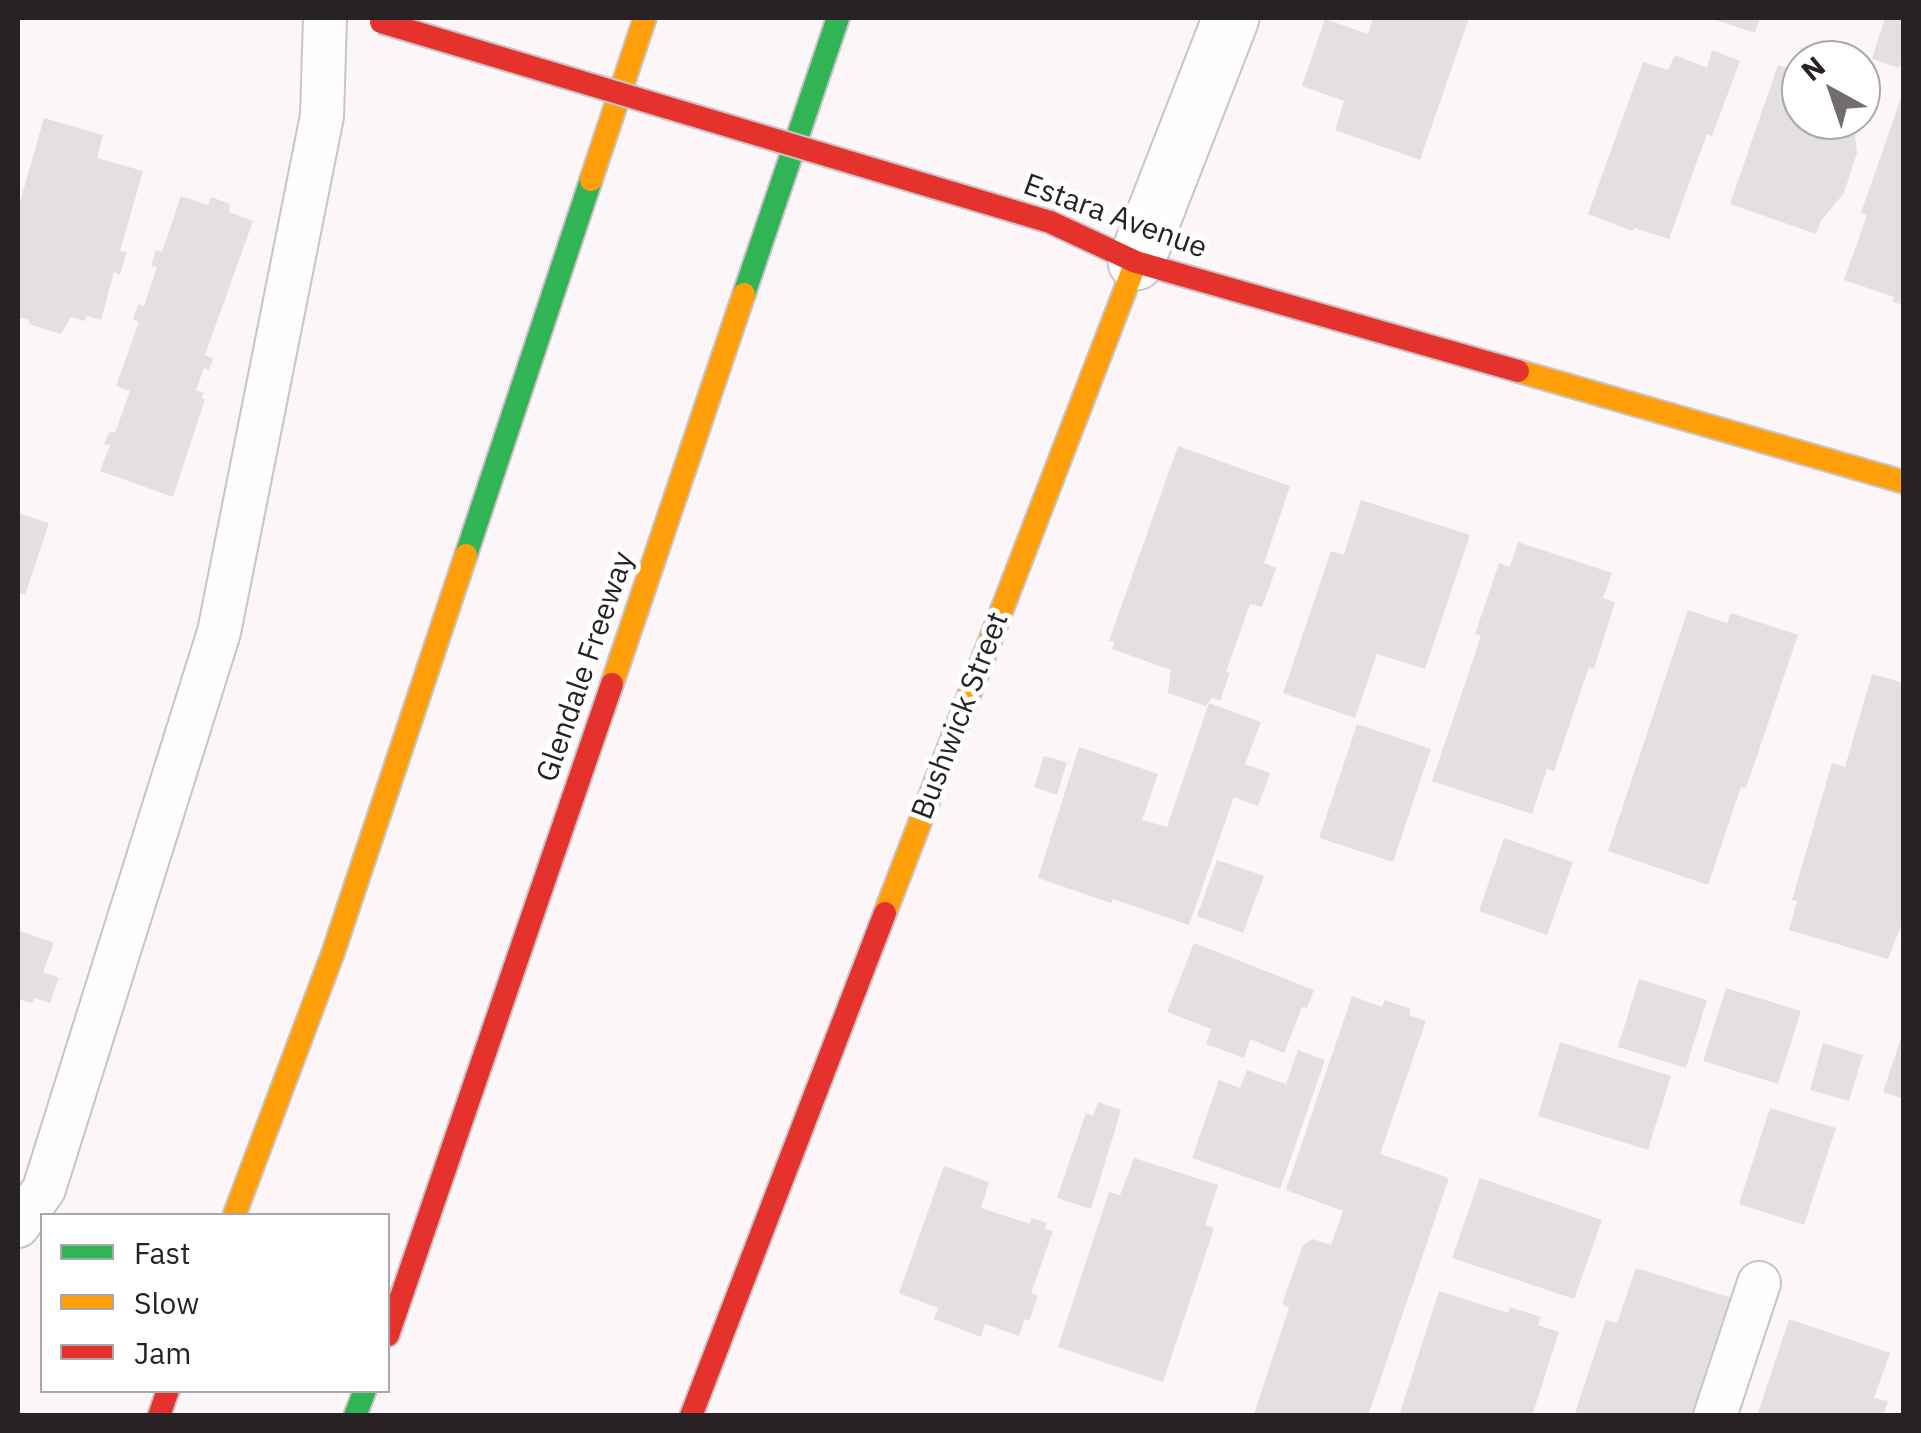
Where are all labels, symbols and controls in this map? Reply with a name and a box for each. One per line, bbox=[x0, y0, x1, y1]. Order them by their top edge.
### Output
north arrow bbox=[1781, 40, 1881, 140]
text: N bbox=[1793, 47, 1832, 89]
street label: Estara Avenue bbox=[1018, 167, 1212, 267]
street label: Glendale Freeway bbox=[530, 547, 642, 787]
street label: Bushwick Street bbox=[905, 607, 1017, 825]
legend bbox=[40, 1213, 390, 1393]
text: Fast bbox=[134, 1233, 191, 1272]
text: Slow bbox=[134, 1283, 199, 1322]
text: Jam bbox=[134, 1333, 192, 1372]

